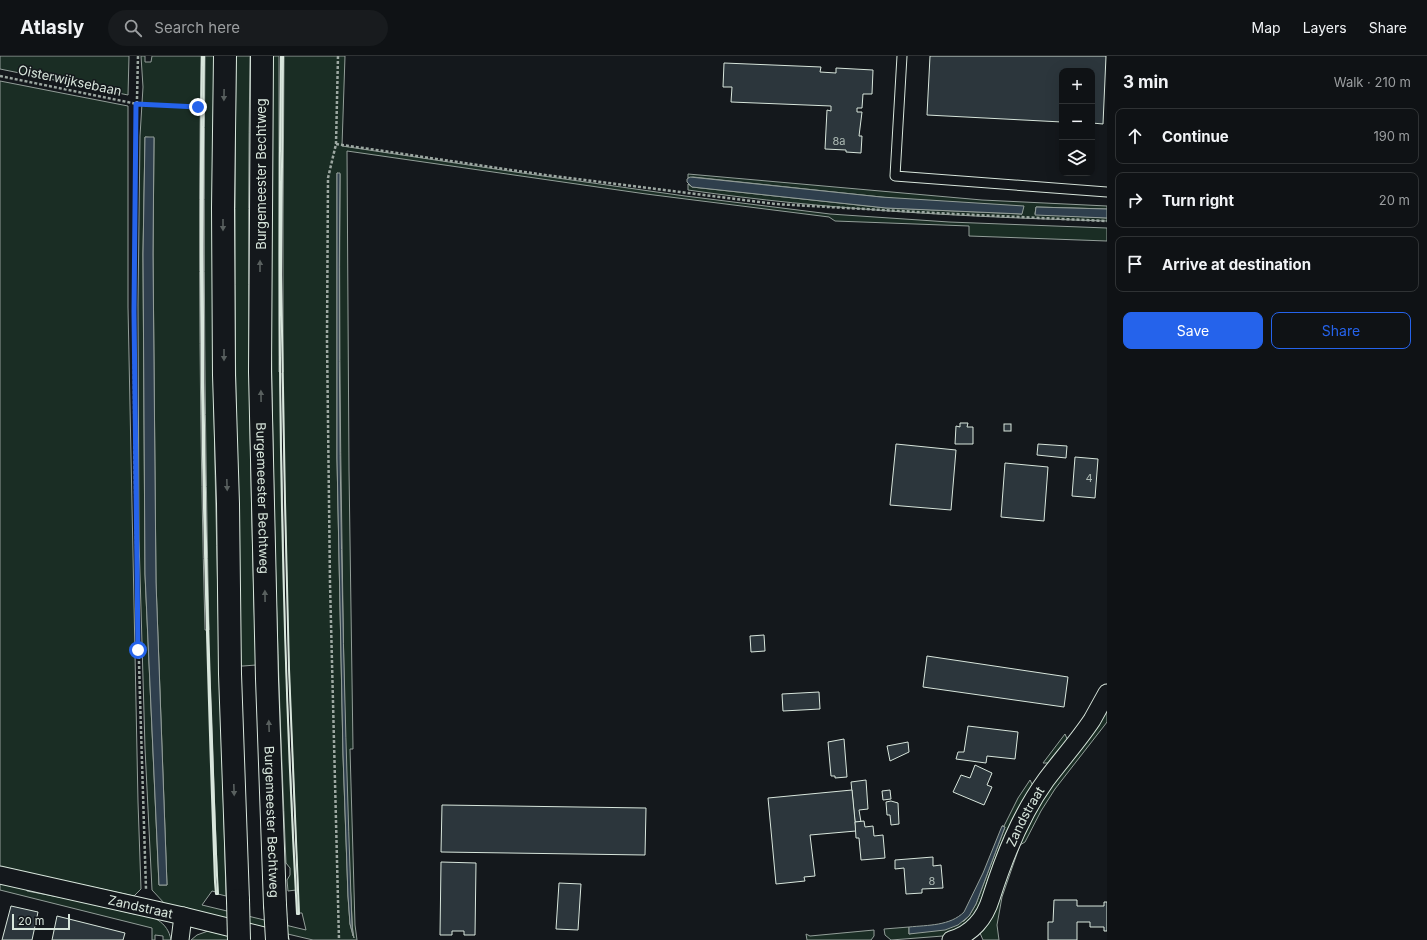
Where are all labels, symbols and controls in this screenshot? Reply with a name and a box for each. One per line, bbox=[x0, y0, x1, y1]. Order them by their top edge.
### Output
search box bbox=[108, 10, 388, 46]
text: Atlasly bbox=[20, 16, 84, 39]
icon: search bbox=[122, 17, 144, 39]
text: Search here bbox=[154, 18, 240, 37]
text: Map bbox=[1252, 19, 1281, 36]
text: Layers bbox=[1303, 19, 1347, 36]
text: Share bbox=[1369, 19, 1407, 36]
street label: Oisterwijksebaan bbox=[17, 61, 123, 99]
map controls bbox=[1059, 68, 1095, 176]
button: + bbox=[1059, 68, 1095, 104]
text: 3 min bbox=[1123, 72, 1169, 92]
text: Walk · 210 m bbox=[1334, 74, 1411, 90]
one-way arrow bbox=[221, 89, 228, 101]
route end bbox=[189, 98, 207, 116]
street label: Burgemeester Bechtweg bbox=[253, 98, 269, 250]
button: − bbox=[1059, 104, 1095, 140]
icon: ahead bbox=[1124, 125, 1146, 147]
text: Continue bbox=[1162, 127, 1229, 146]
text: 190 m bbox=[1373, 128, 1410, 144]
house number: 8a bbox=[833, 134, 845, 148]
button: layers bbox=[1059, 140, 1095, 176]
icon: right bbox=[1124, 189, 1146, 211]
text: Turn right bbox=[1162, 191, 1234, 210]
text: 20 m bbox=[1379, 192, 1410, 208]
one-way arrow bbox=[220, 219, 226, 232]
icon: arrive bbox=[1124, 253, 1146, 275]
text: Arrive at destination bbox=[1162, 255, 1311, 274]
one-way arrow bbox=[257, 259, 263, 272]
button: Save bbox=[1123, 312, 1263, 349]
button: Share bbox=[1271, 312, 1411, 349]
one-way arrow bbox=[221, 349, 227, 362]
one-way arrow bbox=[258, 389, 264, 402]
street label: Burgemeester Bechtweg bbox=[253, 422, 273, 574]
house number: 4 bbox=[1085, 471, 1093, 485]
one-way arrow bbox=[224, 479, 231, 491]
one-way arrow bbox=[262, 590, 269, 602]
route start bbox=[129, 641, 147, 659]
one-way arrow bbox=[266, 719, 272, 732]
street label: Burgemeester Bechtweg bbox=[261, 746, 283, 898]
street label: Zandstraat bbox=[1002, 783, 1047, 849]
one-way arrow bbox=[231, 784, 237, 797]
house number: 8 bbox=[929, 874, 936, 888]
street label: Zandstraat bbox=[107, 891, 175, 922]
scale bar bbox=[12, 912, 70, 931]
text: 20 m bbox=[18, 914, 44, 928]

